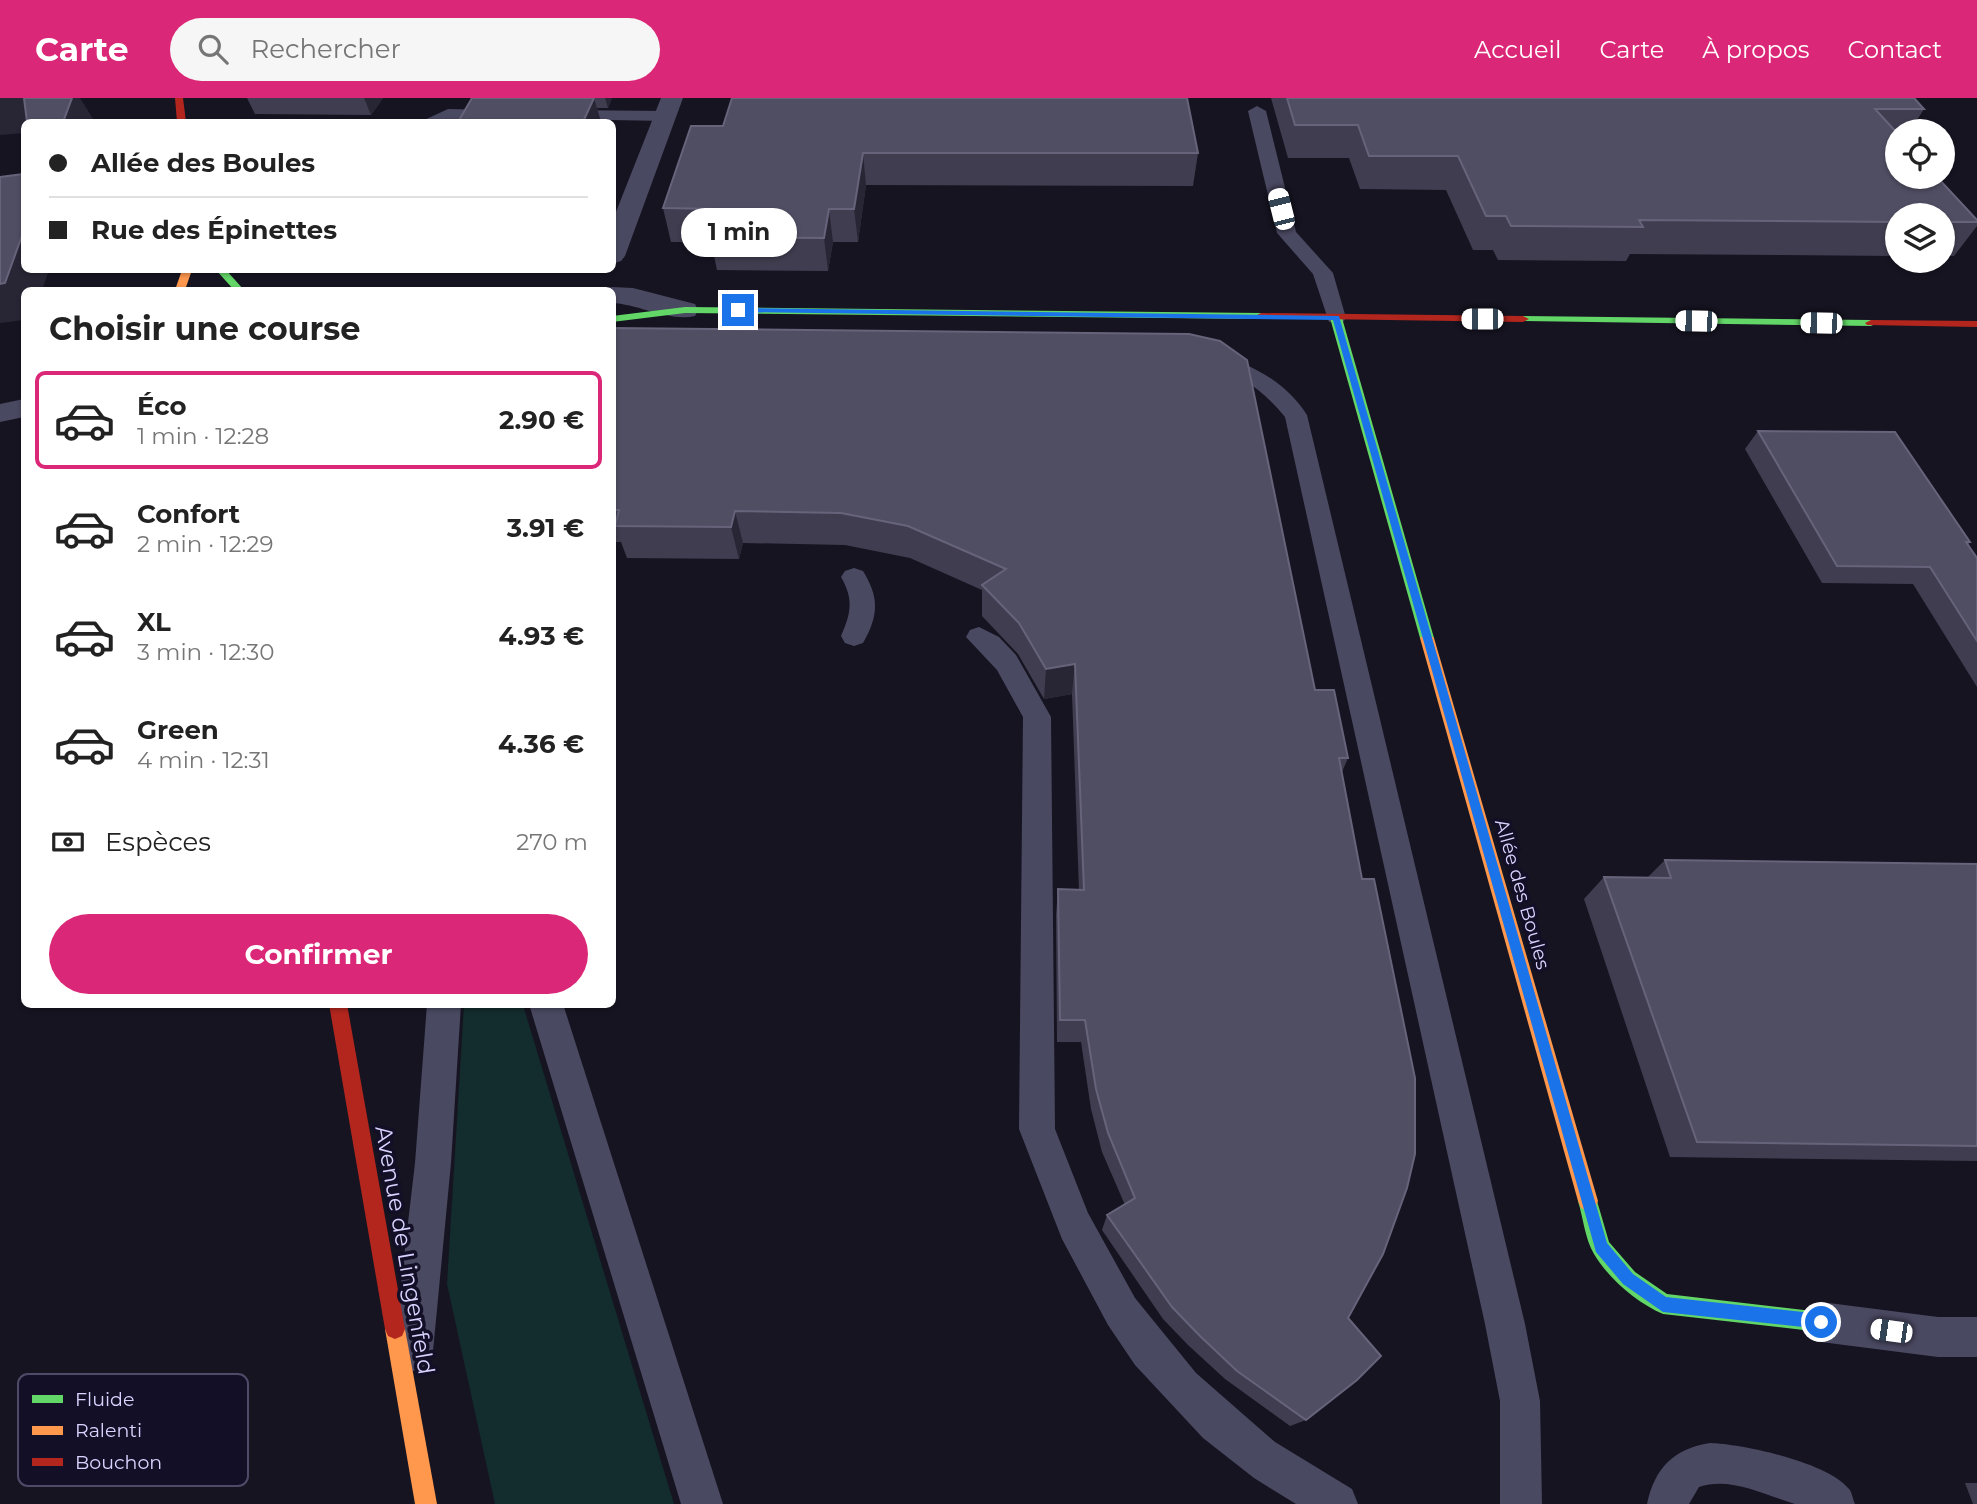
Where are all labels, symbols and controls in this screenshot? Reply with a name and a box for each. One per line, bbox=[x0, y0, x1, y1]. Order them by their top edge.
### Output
search box bbox=[170, 18, 660, 81]
text: Carte bbox=[35, 29, 128, 69]
icon: search bbox=[194, 30, 232, 68]
text: Rechercher bbox=[250, 33, 401, 65]
text: Accueil bbox=[1474, 35, 1561, 64]
text: Carte bbox=[1599, 35, 1664, 64]
text: À propos bbox=[1702, 35, 1809, 64]
text: Contact bbox=[1847, 35, 1942, 64]
map controls bbox=[1885, 119, 1955, 273]
button: locate bbox=[1885, 119, 1955, 189]
text: Allée des Boules bbox=[91, 147, 315, 179]
car bbox=[1266, 186, 1297, 232]
button: layers bbox=[1885, 203, 1955, 273]
callout: 1 min bbox=[680, 208, 796, 258]
text: Rue des Épinettes bbox=[91, 214, 337, 246]
text: 1 min bbox=[708, 218, 770, 246]
route end bbox=[722, 294, 754, 326]
text: Choisir une course bbox=[49, 309, 361, 348]
car bbox=[1462, 309, 1504, 330]
car bbox=[1675, 310, 1718, 332]
car bbox=[1800, 312, 1843, 334]
icon: car bbox=[53, 389, 116, 452]
text: Éco bbox=[137, 390, 187, 422]
text: 2.90 € bbox=[499, 404, 584, 436]
text: 1 min · 12:28 bbox=[137, 422, 269, 450]
icon: car bbox=[53, 497, 116, 560]
text: Confort bbox=[137, 498, 240, 530]
text: 3.91 € bbox=[507, 512, 584, 544]
text: 2 min · 12:29 bbox=[137, 530, 273, 558]
icon: car bbox=[53, 605, 116, 668]
text: XL bbox=[137, 606, 171, 638]
text: 4.93 € bbox=[499, 620, 584, 652]
text: 3 min · 12:30 bbox=[137, 638, 274, 666]
icon: car bbox=[53, 713, 116, 776]
text: Green bbox=[137, 714, 219, 746]
text: 4.36 € bbox=[498, 728, 584, 760]
text: 4 min · 12:31 bbox=[137, 746, 270, 774]
street label: Allée des Boules bbox=[1490, 816, 1555, 972]
icon: cash bbox=[49, 823, 87, 861]
text: Espèces bbox=[105, 826, 211, 858]
text: 270 m bbox=[516, 828, 588, 856]
button: Confirmer bbox=[49, 914, 588, 994]
street label: Avenue de Lingenfeld bbox=[369, 1123, 441, 1377]
route start bbox=[1805, 1306, 1837, 1338]
car bbox=[1869, 1318, 1914, 1344]
legend bbox=[18, 1374, 248, 1486]
text: Fluide bbox=[75, 1388, 134, 1411]
text: Ralenti bbox=[75, 1419, 142, 1442]
text: Bouchon bbox=[75, 1451, 162, 1474]

